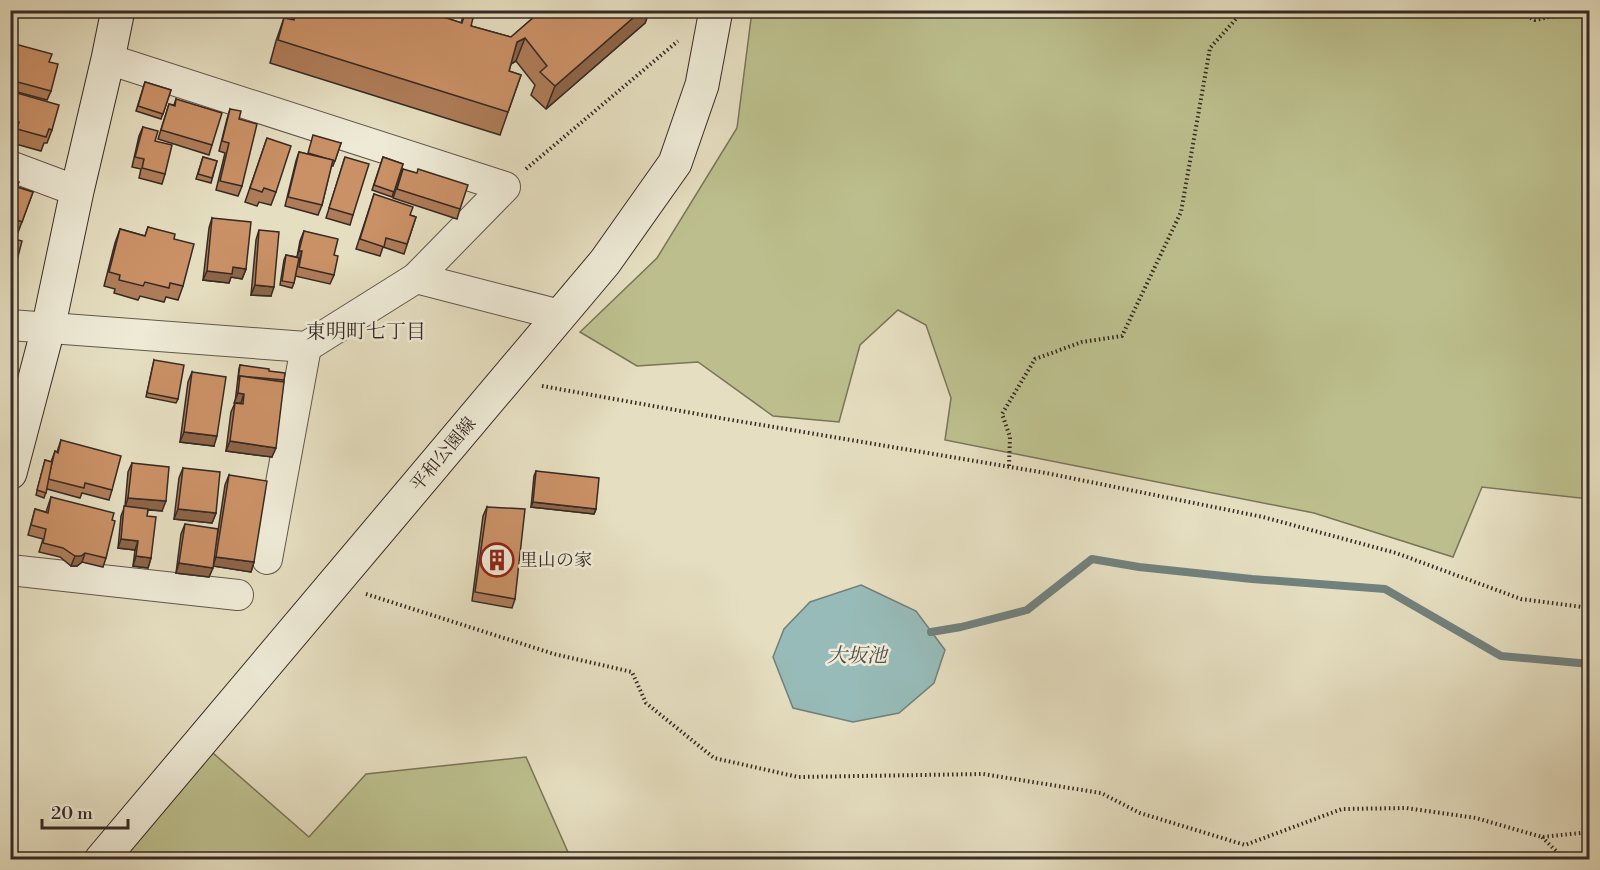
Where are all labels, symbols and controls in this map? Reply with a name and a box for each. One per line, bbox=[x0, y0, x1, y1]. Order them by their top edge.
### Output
district label: 東明町七丁目 bbox=[306, 320, 426, 345]
street label: 平和公園線 bbox=[406, 412, 481, 496]
building icon: 里山の家 bbox=[479, 542, 515, 578]
place label: 里山の家 bbox=[520, 549, 592, 572]
water label: 大坂池 bbox=[827, 644, 889, 669]
scale bar bbox=[42, 792, 128, 830]
text: 20 m bbox=[51, 802, 93, 825]

